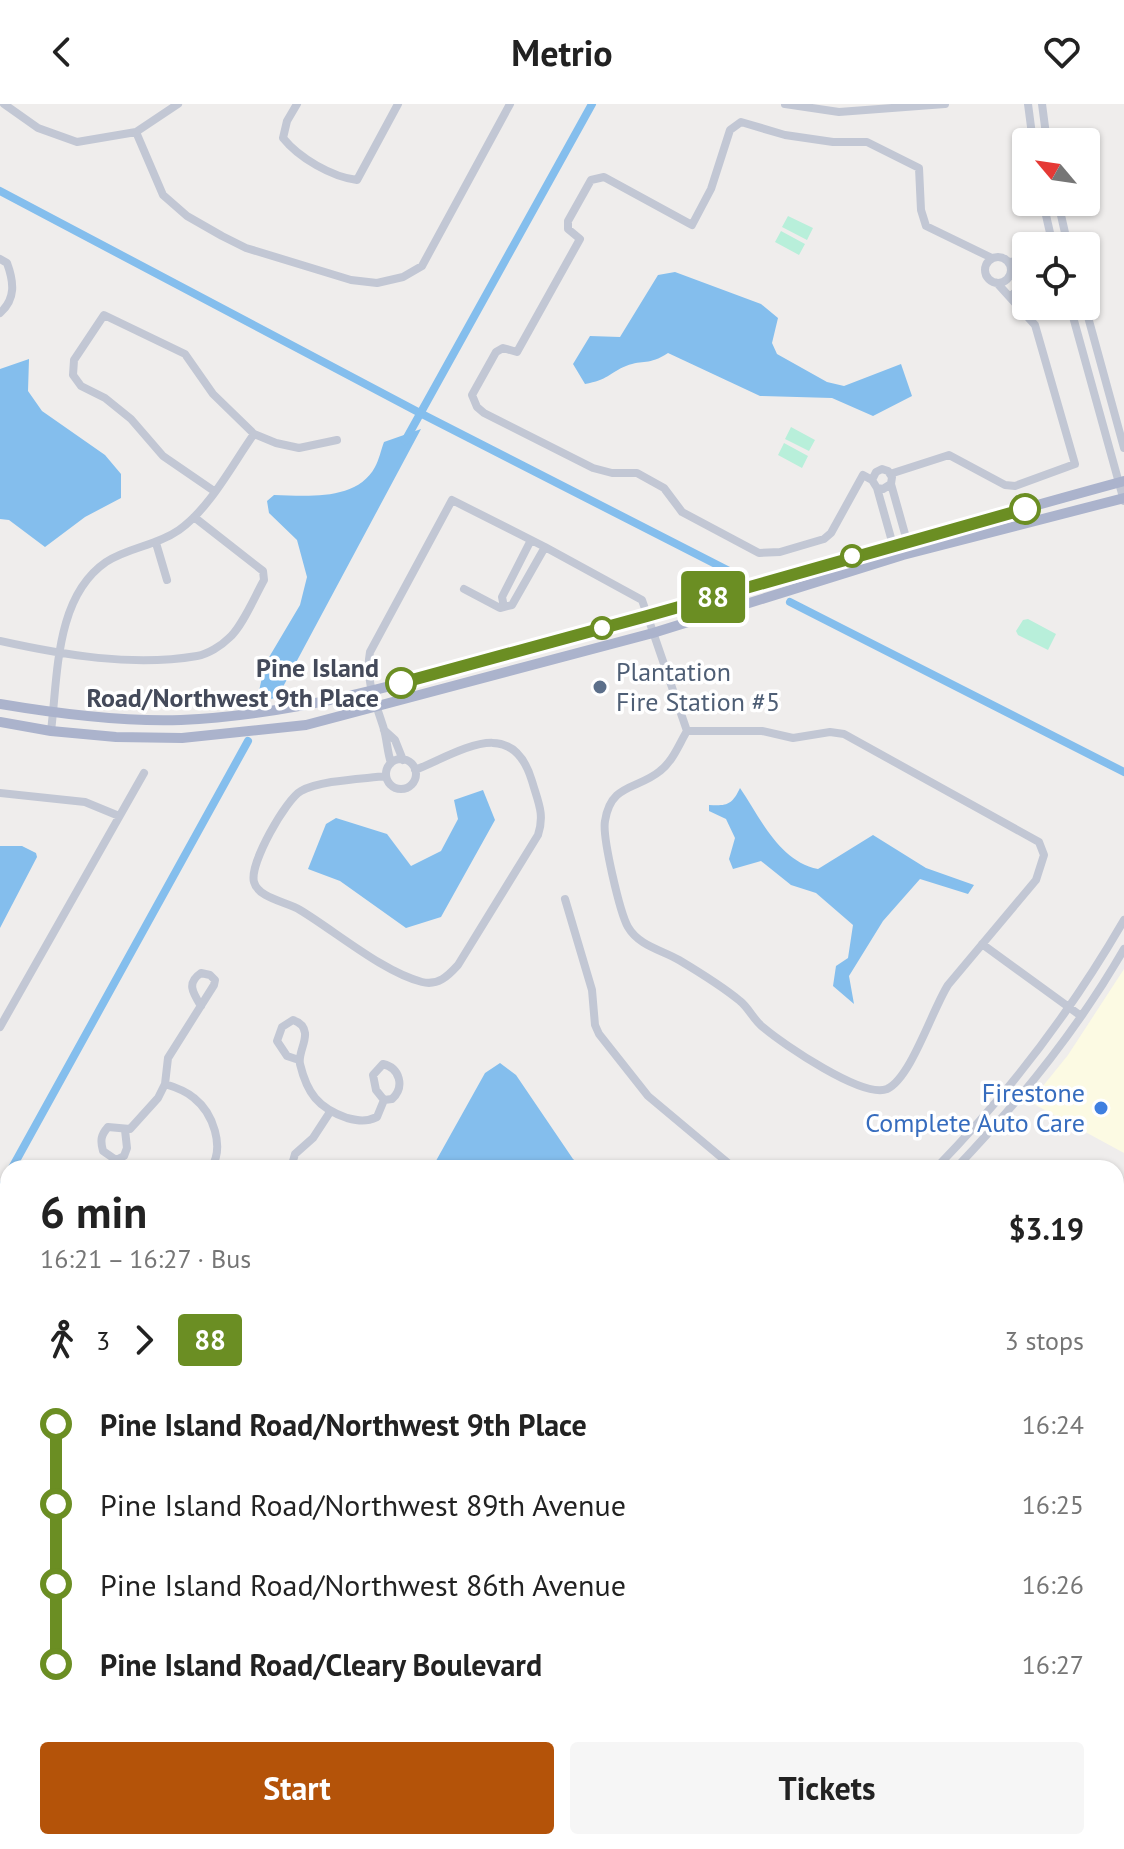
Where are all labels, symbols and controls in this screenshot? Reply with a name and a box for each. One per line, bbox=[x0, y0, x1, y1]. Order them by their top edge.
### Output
text: Metrio bbox=[511, 29, 613, 76]
icon: back bbox=[40, 30, 84, 74]
icon: heart bbox=[1040, 30, 1084, 74]
north arrow bbox=[1012, 128, 1100, 216]
map controls bbox=[1012, 128, 1100, 320]
button: locate bbox=[1012, 232, 1100, 320]
unlabelled marker bbox=[1010, 494, 1040, 524]
unlabelled marker bbox=[841, 545, 863, 567]
line badge: 88 bbox=[677, 571, 749, 623]
text: 88 bbox=[697, 578, 729, 615]
unlabelled marker bbox=[591, 617, 613, 639]
place label: Pine Island Road/Northwest 9th Place bbox=[87, 651, 379, 714]
place label: Plantation Fire Station #5 bbox=[616, 655, 780, 718]
marker: Pine Island Road/Northwest 9th Place bbox=[386, 668, 416, 698]
marker: Plantation Fire Station #5 bbox=[591, 678, 609, 696]
place label: Firestone Complete Auto Care bbox=[865, 1076, 1085, 1139]
marker: Firestone Complete Auto Care bbox=[1092, 1099, 1110, 1117]
text: 6 min bbox=[40, 1183, 147, 1240]
text: $3.19 bbox=[1009, 1209, 1084, 1248]
text: 16:21 – 16:27 · Bus bbox=[40, 1242, 251, 1275]
icon: walk bbox=[40, 1318, 84, 1362]
icon: forward bbox=[122, 1318, 166, 1362]
text: 88 bbox=[194, 1321, 226, 1358]
text: 3 bbox=[96, 1324, 110, 1357]
text: 3 stops bbox=[1004, 1324, 1084, 1357]
text: Pine Island Road/Northwest 9th Place bbox=[100, 1405, 587, 1444]
text: 16:24 bbox=[1022, 1408, 1084, 1441]
text: Pine Island Road/Northwest 89th Avenue bbox=[100, 1485, 626, 1524]
text: 16:25 bbox=[1022, 1488, 1084, 1521]
text: Pine Island Road/Northwest 86th Avenue bbox=[100, 1565, 626, 1604]
text: 16:26 bbox=[1022, 1568, 1084, 1601]
text: Pine Island Road/Cleary Boulevard bbox=[100, 1645, 542, 1684]
text: 16:27 bbox=[1022, 1648, 1084, 1681]
button: Start bbox=[40, 1742, 554, 1834]
button: Tickets bbox=[570, 1742, 1084, 1834]

